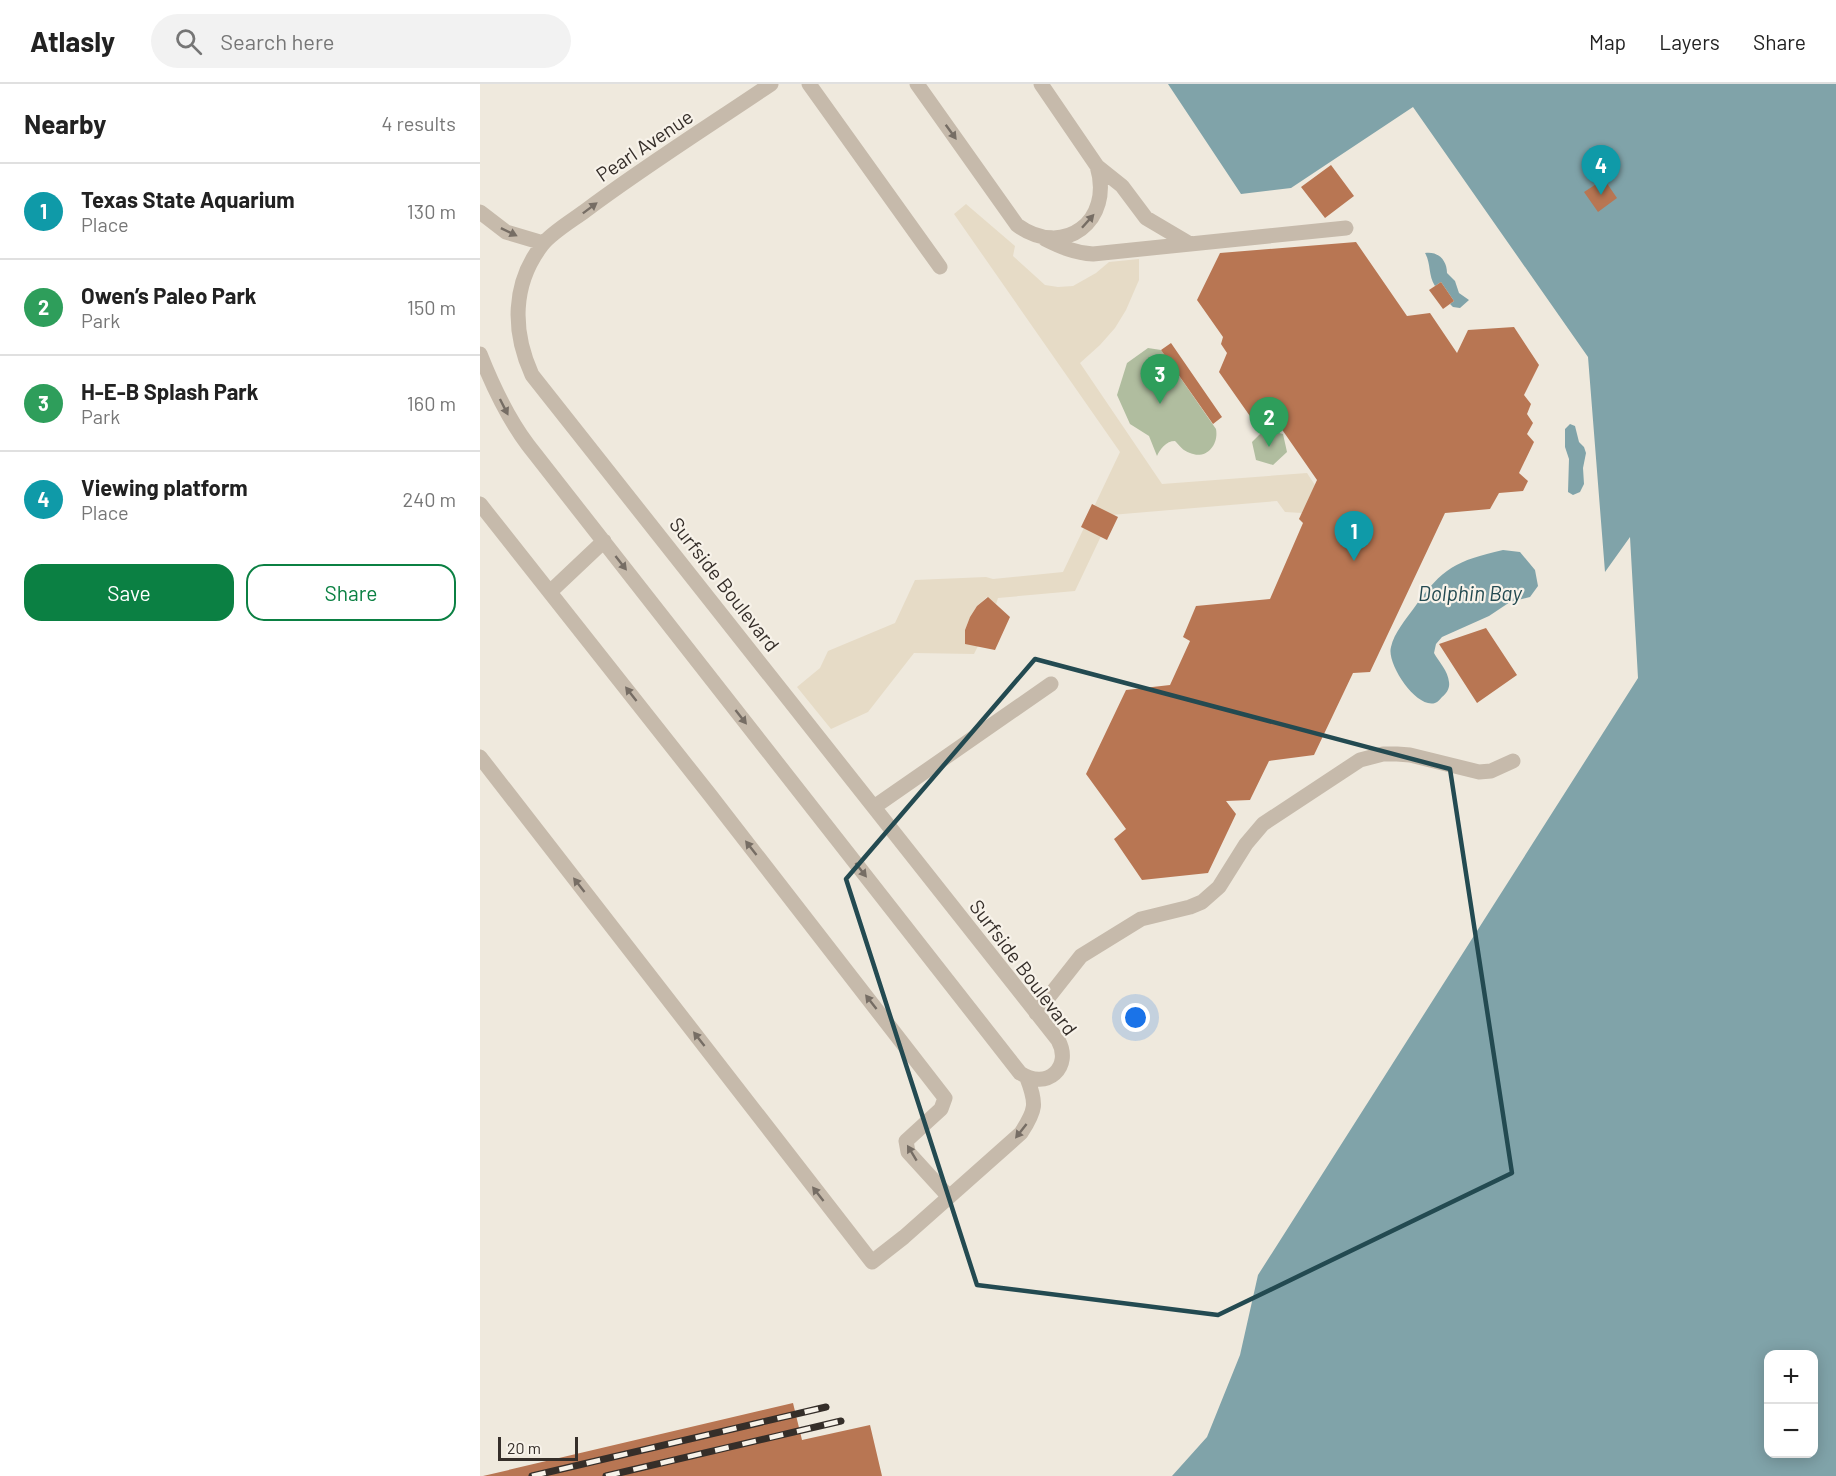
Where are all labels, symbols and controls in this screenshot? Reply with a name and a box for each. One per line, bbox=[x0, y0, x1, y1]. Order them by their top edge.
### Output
search box bbox=[151, 14, 571, 68]
text: Atlasly bbox=[30, 24, 115, 58]
icon: search bbox=[172, 25, 205, 58]
text: Search here bbox=[220, 28, 335, 54]
text: Map bbox=[1589, 29, 1626, 54]
text: Layers bbox=[1659, 29, 1720, 54]
text: Share bbox=[1753, 29, 1806, 54]
street label: Pearl Avenue bbox=[591, 104, 697, 186]
text: Nearby bbox=[24, 108, 106, 139]
text: 4 results bbox=[381, 111, 456, 135]
one-way arrow bbox=[945, 123, 957, 139]
pin: 4 bbox=[1582, 146, 1620, 195]
text: Texas State Aquarium bbox=[81, 186, 295, 212]
text: 1 bbox=[40, 199, 47, 223]
text: 130 m bbox=[407, 199, 456, 223]
one-way arrow bbox=[582, 202, 597, 214]
text: Place bbox=[81, 212, 129, 236]
one-way arrow bbox=[1081, 214, 1094, 229]
one-way arrow bbox=[500, 227, 518, 237]
text: Owen’s Paleo Park bbox=[81, 282, 257, 308]
text: 2 bbox=[38, 295, 49, 319]
text: 150 m bbox=[407, 295, 456, 319]
text: Park bbox=[81, 308, 120, 332]
pin: 3 bbox=[1140, 354, 1180, 404]
text: H-E-B Splash Park bbox=[81, 378, 259, 404]
text: 3 bbox=[38, 391, 49, 415]
text: 160 m bbox=[407, 391, 456, 415]
pin: 2 bbox=[1250, 398, 1288, 447]
one-way arrow bbox=[499, 399, 509, 416]
text: Park bbox=[81, 404, 120, 428]
text: Viewing platform bbox=[81, 474, 248, 500]
text: 4 bbox=[37, 487, 50, 511]
text: 240 m bbox=[402, 487, 456, 511]
text: Place bbox=[81, 500, 129, 524]
street label: Surfside Boulevard bbox=[665, 512, 785, 656]
pin: 1 bbox=[1334, 512, 1374, 561]
one-way arrow bbox=[614, 555, 627, 571]
button: Save bbox=[24, 564, 234, 621]
button: Share bbox=[246, 564, 456, 621]
water label: Dolphin Bay bbox=[1418, 580, 1522, 605]
one-way arrow bbox=[625, 687, 637, 702]
one-way arrow bbox=[735, 709, 747, 724]
one-way arrow bbox=[746, 840, 758, 855]
one-way arrow bbox=[855, 862, 868, 878]
one-way arrow bbox=[573, 877, 586, 893]
street label: Surfside Boulevard bbox=[965, 894, 1083, 1040]
one-way arrow bbox=[864, 994, 877, 1010]
your location bbox=[1121, 1003, 1150, 1032]
one-way arrow bbox=[693, 1032, 705, 1047]
one-way arrow bbox=[1014, 1123, 1027, 1139]
one-way arrow bbox=[906, 1145, 917, 1161]
one-way arrow bbox=[812, 1186, 824, 1201]
map controls bbox=[1764, 1350, 1818, 1458]
button: + bbox=[1764, 1350, 1818, 1404]
button: − bbox=[1764, 1404, 1818, 1458]
scale bar bbox=[498, 1434, 578, 1462]
text: 20 m bbox=[507, 1438, 541, 1457]

